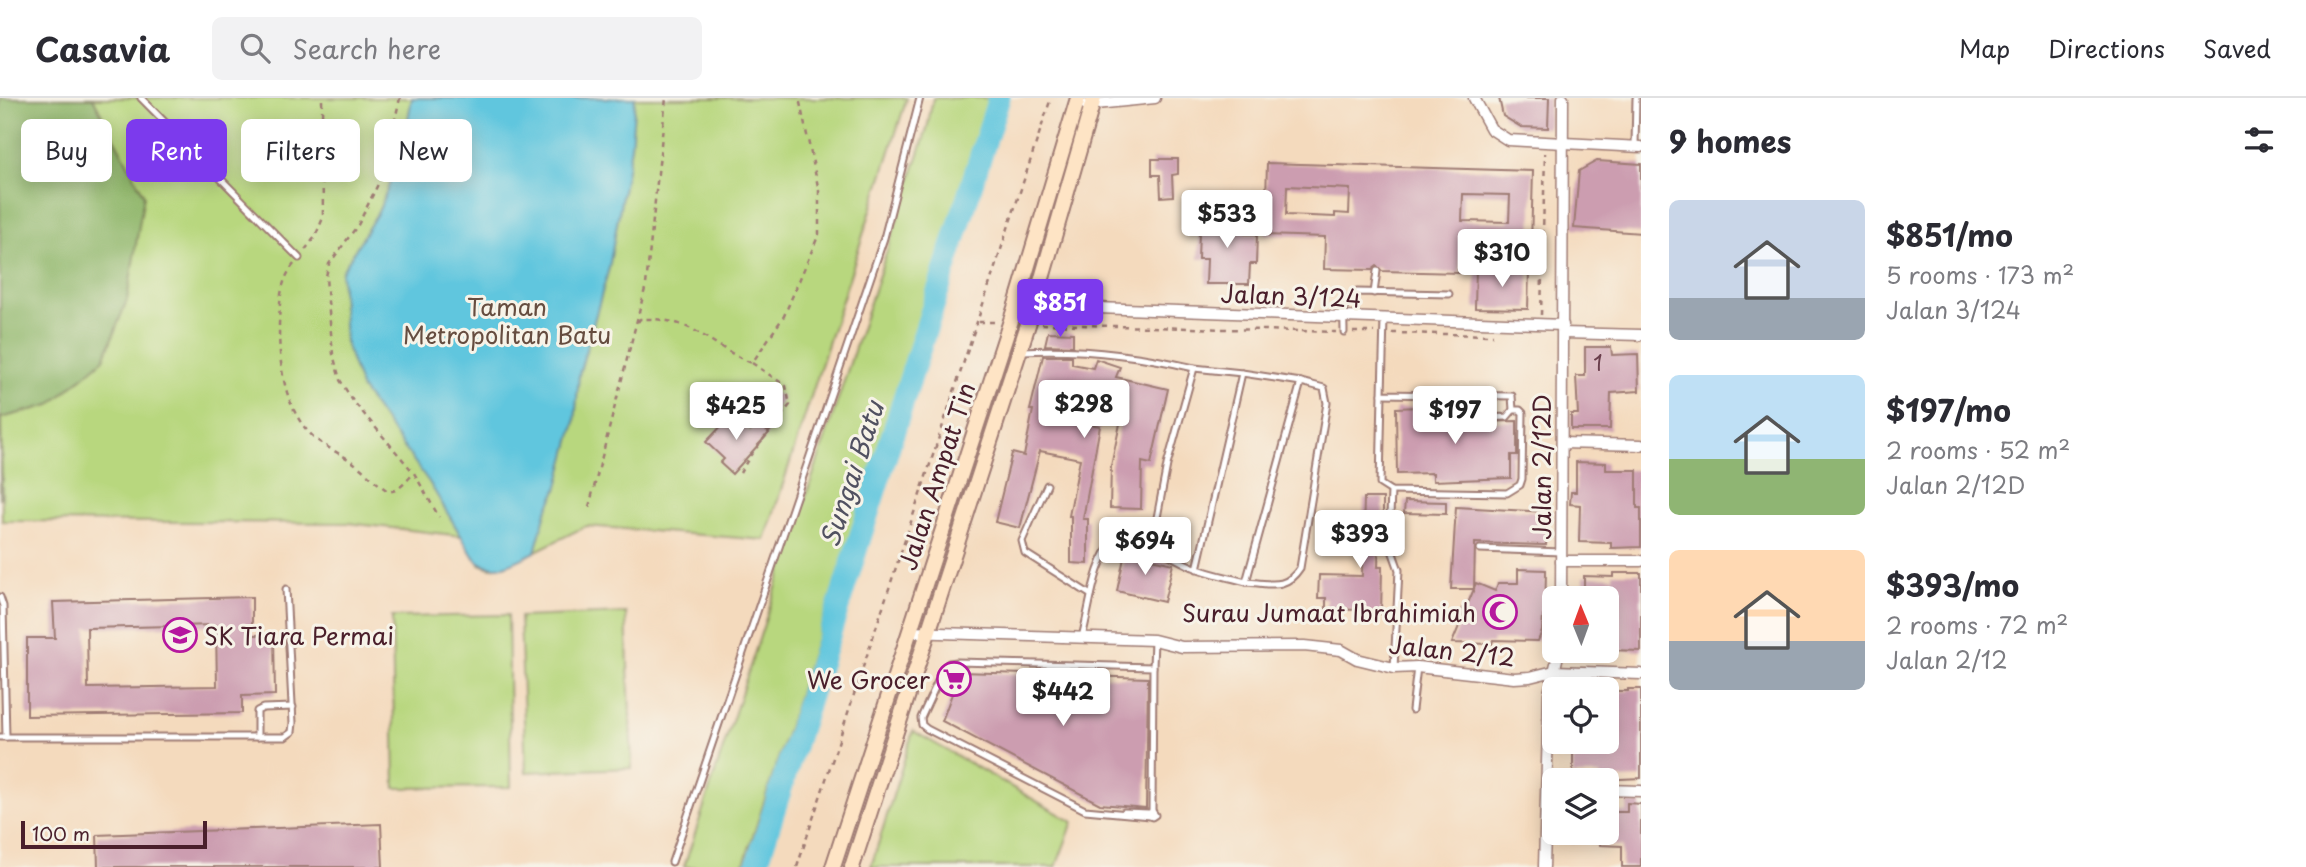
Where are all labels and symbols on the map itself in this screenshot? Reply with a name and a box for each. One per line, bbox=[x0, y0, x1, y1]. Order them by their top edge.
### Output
pin: $533 bbox=[1186, 190, 1268, 250]
pin: $310 bbox=[1461, 230, 1543, 289]
street label: Jalan 3/124 bbox=[1220, 275, 1362, 315]
pin: $851 bbox=[1019, 280, 1101, 339]
park label: Taman Metropolitan Batu bbox=[403, 288, 611, 352]
house number: 1 bbox=[1593, 346, 1603, 378]
street label: Jalan Ampat Tin bbox=[889, 377, 983, 575]
pin: $298 bbox=[1043, 380, 1125, 440]
pin: $425 bbox=[695, 382, 777, 442]
pin: $197 bbox=[1414, 386, 1496, 446]
water label: Sungai Batu bbox=[809, 394, 893, 552]
street label: Jalan 2/12D bbox=[1523, 394, 1559, 540]
pin: $393 bbox=[1319, 510, 1401, 570]
pin: $694 bbox=[1104, 518, 1186, 577]
north arrow bbox=[1542, 586, 1619, 663]
mosque icon: Surau Jumaat Ibrahimiah bbox=[1481, 593, 1519, 631]
place label: Surau Jumaat Ibrahimiah bbox=[1182, 594, 1476, 630]
school or university icon: SK Tiara Permai bbox=[161, 616, 199, 654]
place label: SK Tiara Permai bbox=[204, 617, 394, 653]
street label: Jalan 2/12 bbox=[1387, 625, 1517, 675]
supermarket icon: We Grocer bbox=[935, 660, 973, 698]
place label: We Grocer bbox=[807, 661, 931, 697]
pin: $442 bbox=[1022, 668, 1104, 728]
scale bar bbox=[21, 818, 206, 850]

